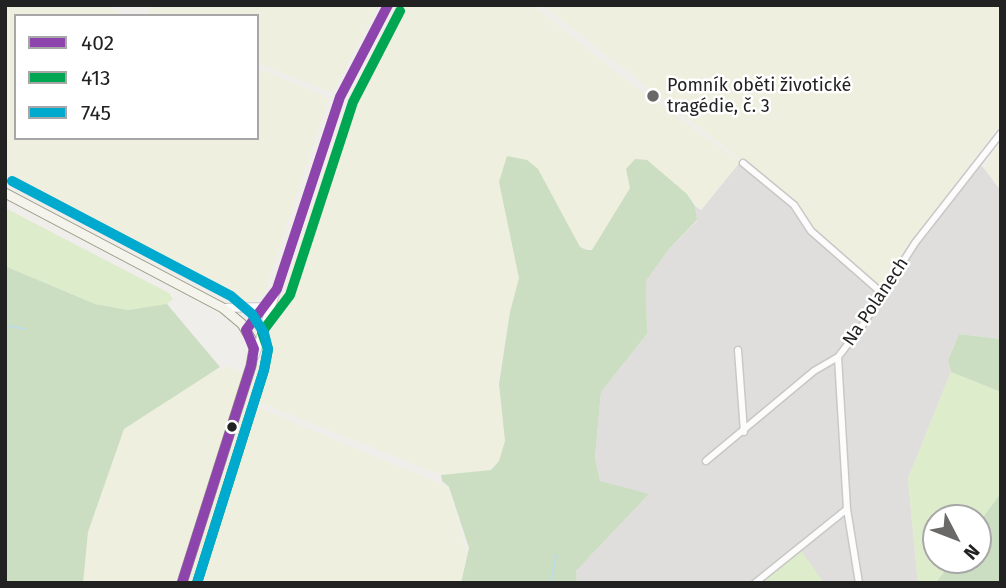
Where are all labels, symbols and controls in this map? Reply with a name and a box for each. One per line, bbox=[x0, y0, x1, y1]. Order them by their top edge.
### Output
legend bbox=[14, 14, 259, 140]
text: 402 bbox=[81, 30, 114, 56]
text: 413 bbox=[81, 65, 111, 91]
place label: Pomník oběti životické tragédie, č. 3 bbox=[667, 75, 851, 118]
marker: Pomník oběti životické tragédie, č. 3 bbox=[645, 88, 661, 104]
text: 745 bbox=[81, 100, 111, 126]
street label: Na Polanech bbox=[839, 254, 913, 350]
unlabelled marker bbox=[225, 420, 239, 434]
north arrow bbox=[922, 504, 992, 574]
text: N bbox=[959, 540, 984, 564]

